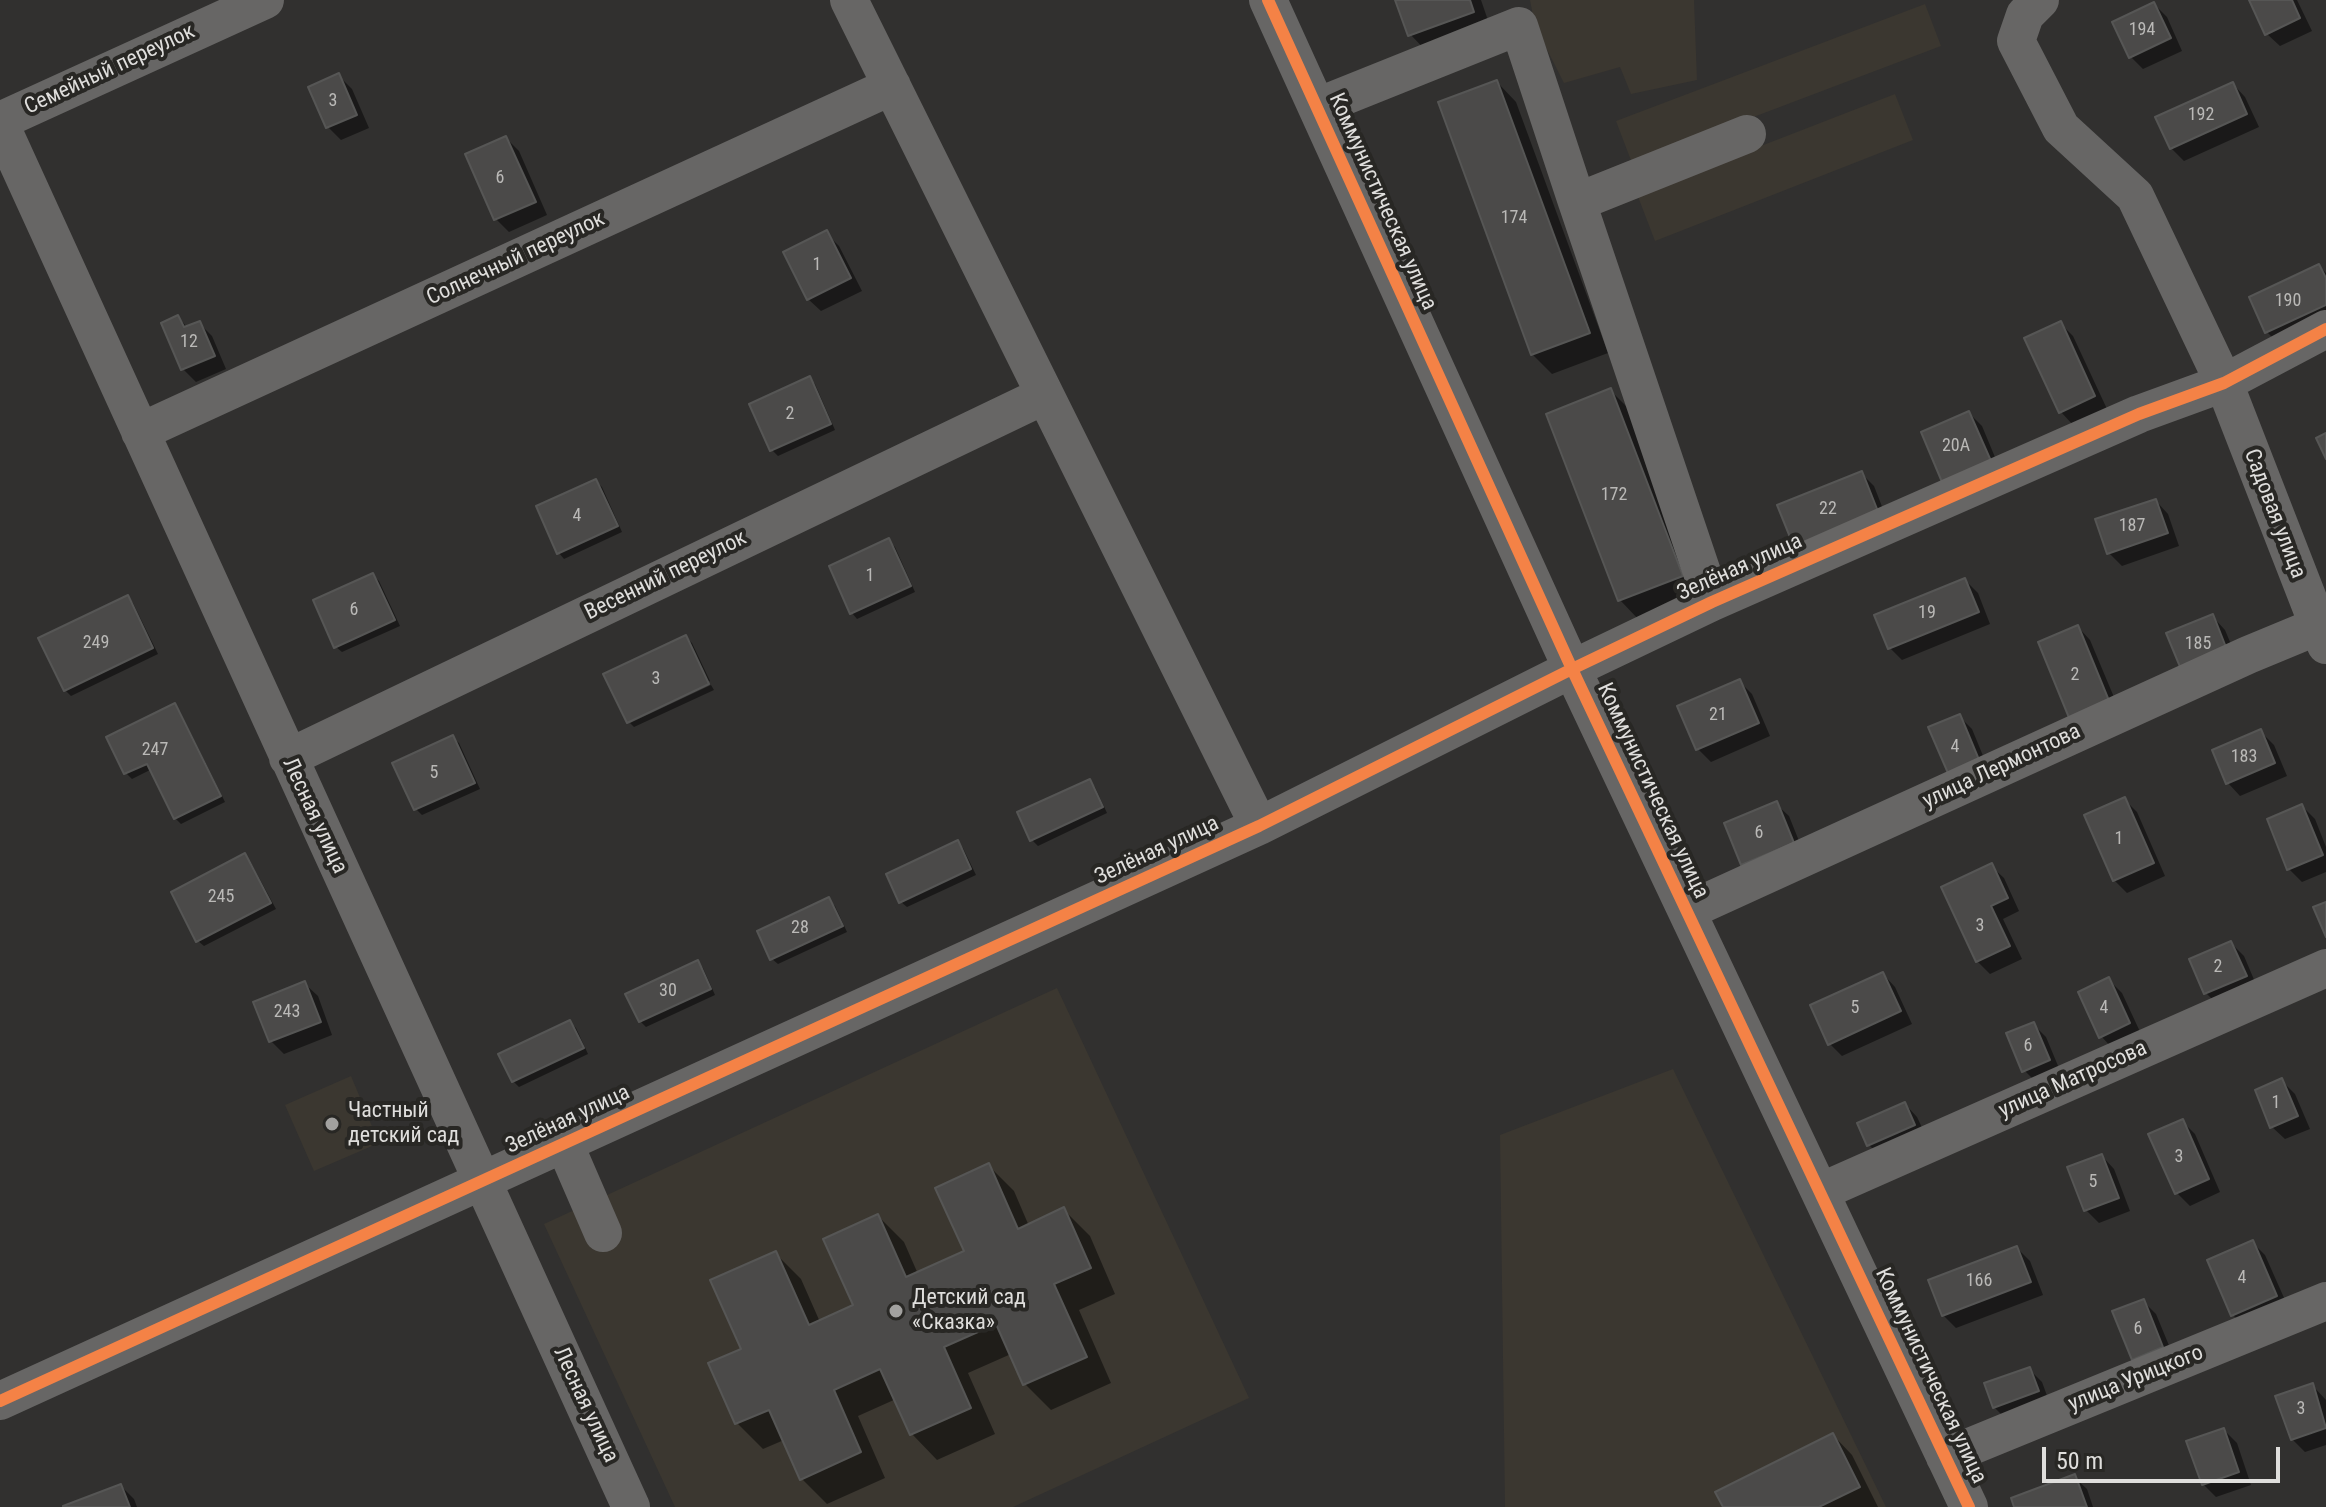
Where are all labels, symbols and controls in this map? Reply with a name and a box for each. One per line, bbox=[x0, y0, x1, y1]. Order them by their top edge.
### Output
street label: Семейный переулок bbox=[21, 19, 199, 121]
house number: 194 bbox=[2129, 19, 2155, 41]
street label: Коммунистическая улица bbox=[1322, 89, 1442, 315]
house number: 3 bbox=[329, 90, 337, 112]
house number: 192 bbox=[2188, 104, 2214, 126]
house number: 6 bbox=[496, 167, 504, 189]
street label: Солнечный переулок bbox=[423, 206, 609, 312]
house number: 174 bbox=[1501, 207, 1527, 229]
house number: 1 bbox=[813, 254, 821, 276]
house number: 190 bbox=[2275, 290, 2301, 312]
house number: 12 bbox=[180, 331, 198, 353]
house number: 2 bbox=[786, 403, 794, 425]
house number: 20А bbox=[1942, 435, 1970, 457]
street label: Садовая улица bbox=[2237, 446, 2311, 582]
house number: 172 bbox=[1601, 484, 1627, 506]
house number: 22 bbox=[1819, 498, 1837, 520]
house number: 4 bbox=[573, 505, 581, 527]
house number: 187 bbox=[2119, 515, 2145, 537]
street label: Весенний переулок bbox=[581, 525, 751, 627]
street label: Зелёная улица bbox=[1673, 529, 1807, 607]
house number: 1 bbox=[866, 565, 874, 587]
house number: 6 bbox=[350, 599, 358, 621]
house number: 19 bbox=[1918, 602, 1936, 624]
house number: 249 bbox=[83, 632, 109, 654]
house number: 185 bbox=[2185, 633, 2211, 655]
house number: 2 bbox=[2071, 664, 2079, 686]
house number: 3 bbox=[652, 668, 660, 690]
street label: Коммунистическая улица bbox=[1590, 679, 1714, 903]
house number: 21 bbox=[1709, 704, 1727, 726]
street label: улица Лермонтова bbox=[1919, 719, 2085, 815]
house number: 4 bbox=[1951, 736, 1959, 758]
house number: 247 bbox=[142, 739, 168, 761]
house number: 183 bbox=[2231, 746, 2257, 768]
street label: Лесная улица bbox=[276, 754, 352, 878]
house number: 5 bbox=[430, 762, 438, 784]
street label: Зелёная улица bbox=[1091, 811, 1223, 891]
house number: 6 bbox=[1755, 822, 1763, 844]
house number: 1 bbox=[2115, 828, 2123, 850]
house number: 245 bbox=[208, 886, 234, 908]
house number: 3 bbox=[1976, 915, 1984, 937]
house number: 28 bbox=[791, 917, 809, 939]
house number: 2 bbox=[2214, 956, 2222, 978]
house number: 30 bbox=[659, 980, 677, 1002]
house number: 5 bbox=[1851, 997, 1859, 1019]
house number: 4 bbox=[2100, 997, 2108, 1019]
house number: 243 bbox=[274, 1001, 300, 1023]
house number: 6 bbox=[2024, 1035, 2032, 1057]
street label: улица Матросова bbox=[1995, 1036, 2151, 1124]
street label: Зелёная улица bbox=[502, 1080, 634, 1160]
house number: 1 bbox=[2272, 1092, 2280, 1114]
place label: Частный детский сад bbox=[348, 1098, 459, 1150]
marker: Частный детский сад bbox=[323, 1115, 341, 1133]
house number: 3 bbox=[2175, 1146, 2183, 1168]
house number: 5 bbox=[2089, 1171, 2097, 1193]
street label: Коммунистическая улица bbox=[1868, 1264, 1992, 1488]
house number: 4 bbox=[2238, 1267, 2246, 1289]
house number: 166 bbox=[1966, 1270, 1992, 1292]
place label: Детский сад «Сказка» bbox=[912, 1285, 1026, 1336]
marker: Детский сад «Сказка» bbox=[887, 1302, 905, 1320]
house number: 6 bbox=[2134, 1318, 2142, 1340]
street label: улица Урицкого bbox=[2065, 1340, 2207, 1418]
street label: Лесная улица bbox=[547, 1343, 623, 1467]
house number: 3 bbox=[2297, 1398, 2305, 1420]
scale bar bbox=[2046, 1431, 2284, 1481]
text: 50 m bbox=[2056, 1447, 2103, 1475]

